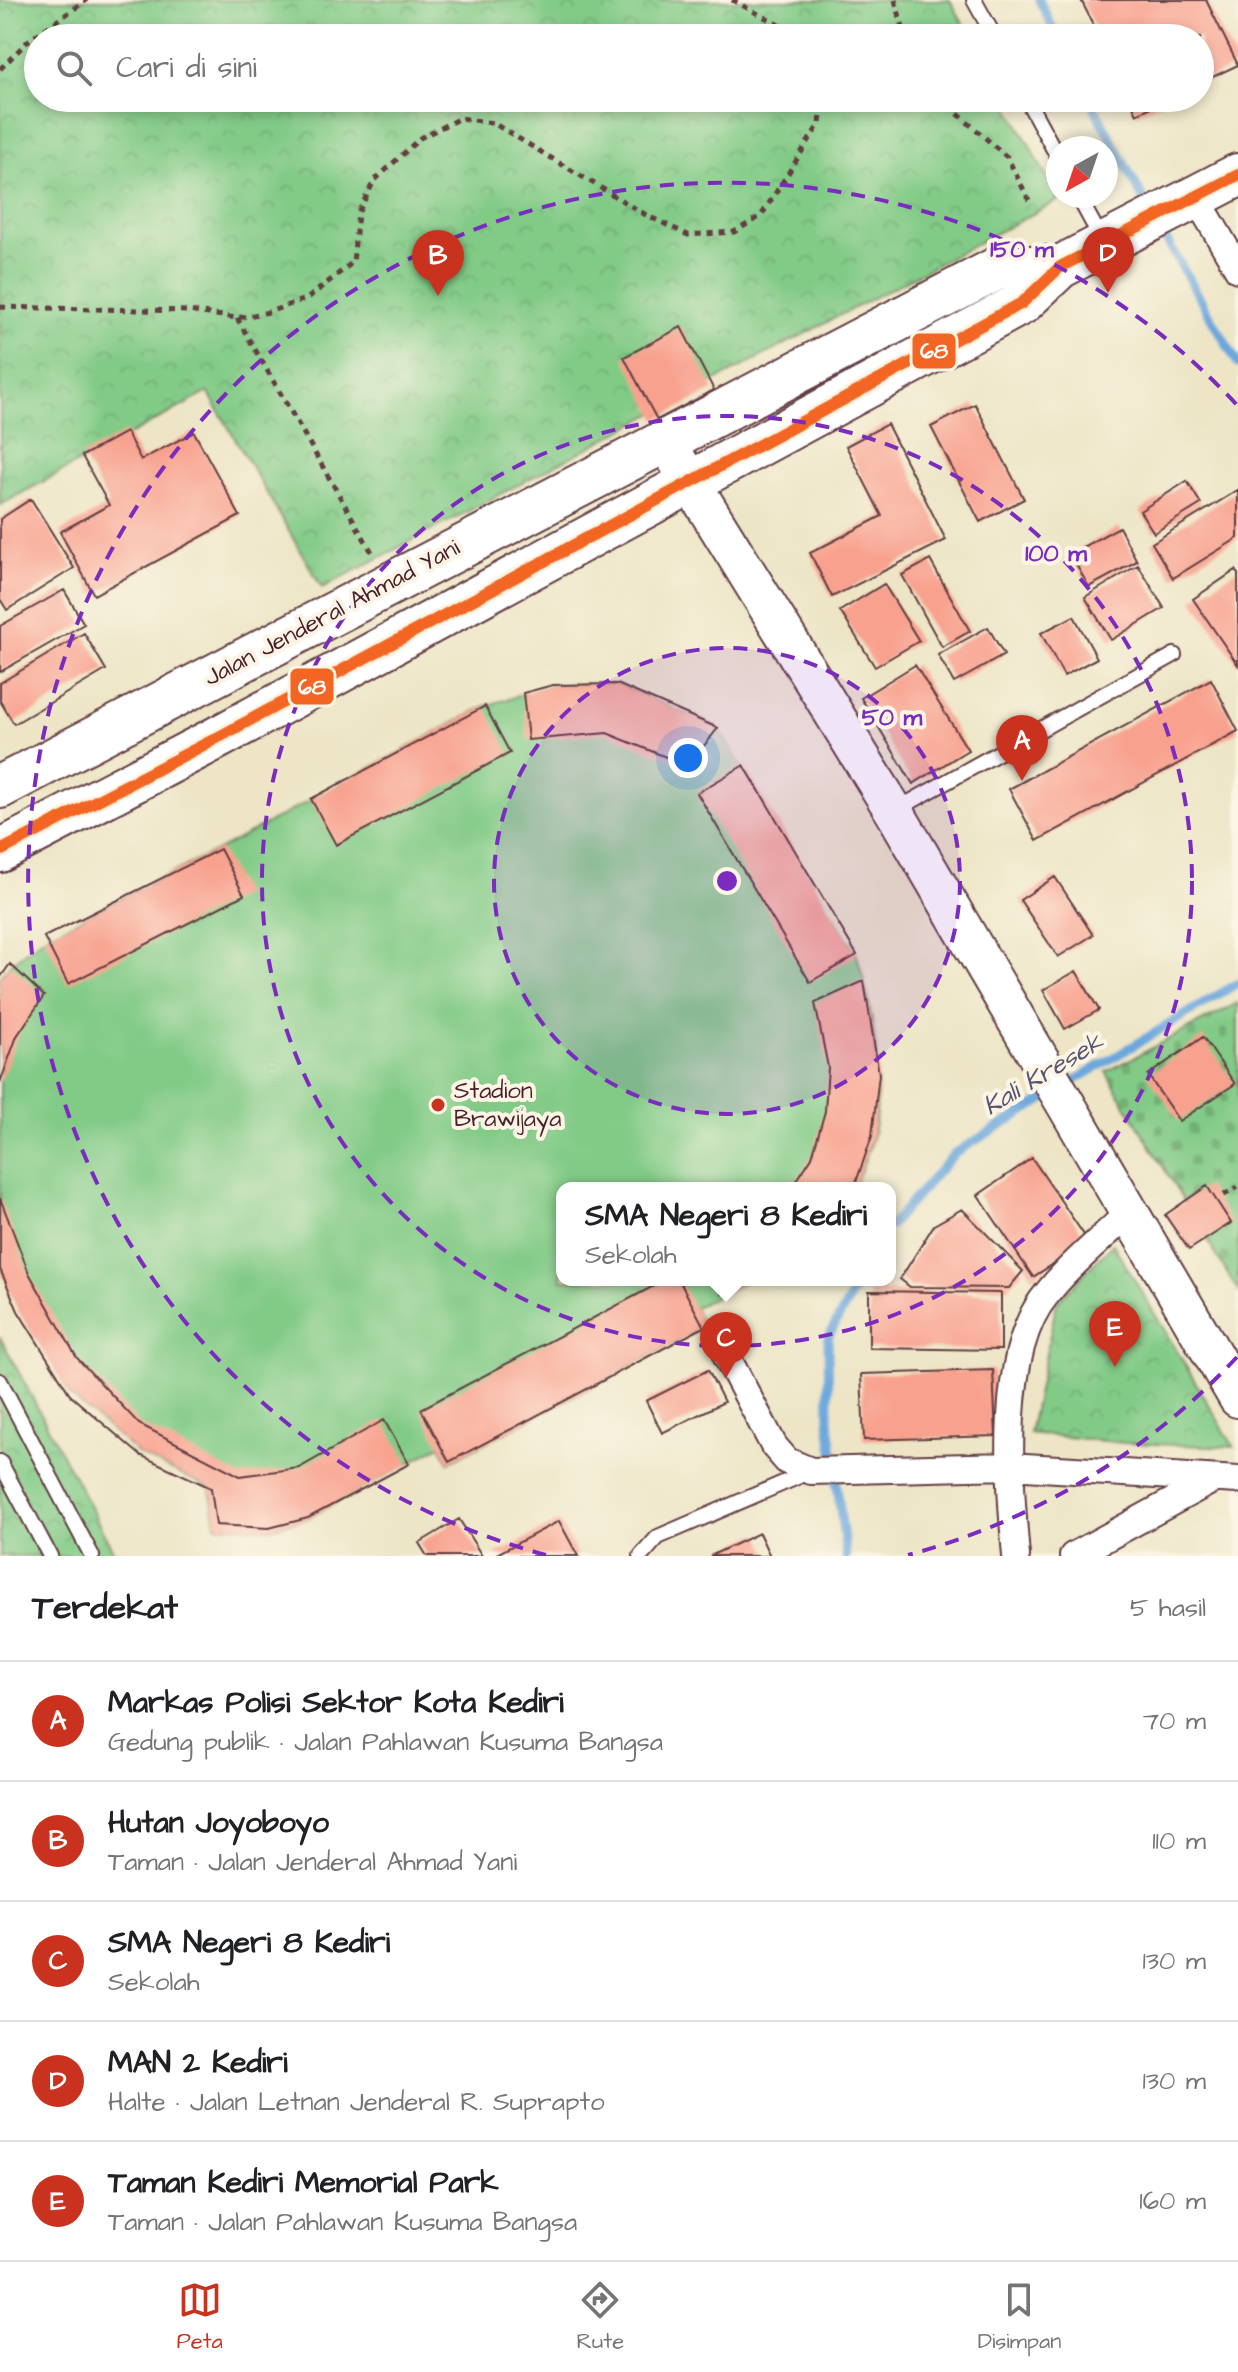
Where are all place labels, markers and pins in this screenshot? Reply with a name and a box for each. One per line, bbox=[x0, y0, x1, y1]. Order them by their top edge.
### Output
pin: D bbox=[1082, 227, 1134, 293]
pin: B bbox=[412, 230, 464, 296]
pin: A bbox=[996, 715, 1048, 781]
centre of rings bbox=[713, 867, 741, 895]
place label: Stadion Brawijaya bbox=[454, 1074, 561, 1137]
marker: Stadion Brawijaya bbox=[429, 1096, 447, 1114]
pin: E bbox=[1089, 1301, 1141, 1367]
pin: C bbox=[700, 1312, 752, 1378]

